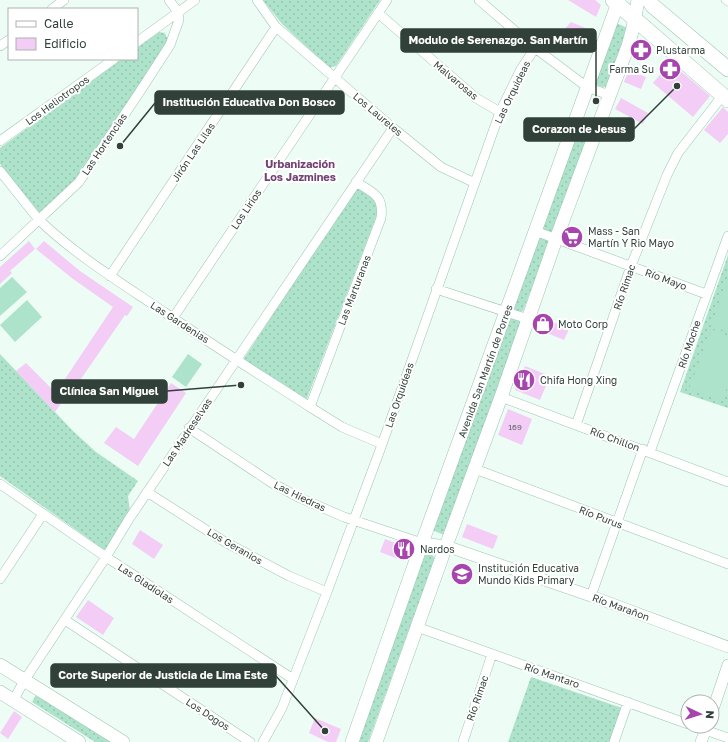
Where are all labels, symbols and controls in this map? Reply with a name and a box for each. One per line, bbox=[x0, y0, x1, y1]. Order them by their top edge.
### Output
legend bbox=[8, 8, 138, 60]
text: Calle bbox=[44, 16, 74, 31]
callout: Modulo de Serenazgo. San Martín bbox=[401, 29, 596, 52]
text: Modulo de Serenazgo. San Martín bbox=[408, 33, 588, 46]
text: Edificio bbox=[44, 36, 86, 51]
pharmacy icon: Plustarma bbox=[628, 37, 654, 63]
place label: Plustarma bbox=[656, 44, 705, 56]
pharmacy icon: Farma Su bbox=[657, 56, 683, 82]
street label: Malvarosas bbox=[431, 58, 481, 102]
street label: Las Orquideas bbox=[492, 59, 532, 125]
place label: Farma Su bbox=[609, 63, 654, 75]
street label: Los Heliotropos bbox=[23, 73, 91, 127]
street label: Los Laureles bbox=[351, 90, 405, 138]
callout: Institución Educativa Don Bosco bbox=[155, 91, 344, 114]
text: Institución Educativa Don Bosco bbox=[162, 95, 336, 108]
street label: Las Hortencias bbox=[79, 111, 129, 177]
callout: Corazon de Jesus bbox=[524, 118, 634, 141]
street label: Jirón Las Lilas bbox=[169, 120, 217, 184]
text: Corazon de Jesus bbox=[532, 122, 626, 135]
district label: Urbanización Los Jazmines bbox=[264, 157, 336, 183]
street label: Los Lirios bbox=[228, 187, 264, 231]
supermarket icon: Mass - San Martín Y Rio Mayo bbox=[559, 224, 585, 250]
place label: Mass - San Martín Y Rio Mayo bbox=[588, 225, 674, 249]
street label: Las Marturanas bbox=[335, 253, 373, 327]
street label: Río Rimac bbox=[611, 262, 638, 311]
street label: Río Mayo bbox=[644, 266, 688, 292]
street label: Las Gardenias bbox=[148, 299, 212, 345]
street label: Avenida San Martín de Porres bbox=[455, 303, 515, 439]
shop icon: Moto Corp bbox=[530, 311, 556, 337]
place label: Moto Corp bbox=[558, 318, 608, 330]
street label: Río Moche bbox=[675, 318, 703, 370]
street label: Las Orquideas bbox=[382, 361, 416, 429]
restaurant icon: Chifa Hong Xing bbox=[511, 367, 537, 393]
place label: Chifa Hong Xing bbox=[540, 374, 617, 386]
callout: Clínica San Miguel bbox=[52, 380, 167, 403]
text: Clínica San Miguel bbox=[59, 384, 159, 397]
street label: Las Madreselvas bbox=[160, 396, 214, 468]
house number: 169 bbox=[508, 422, 522, 432]
street label: Río Chillon bbox=[588, 424, 642, 454]
street label: Las Hiedras bbox=[272, 478, 328, 514]
street label: Río Purus bbox=[577, 503, 625, 531]
street label: Los Geranios bbox=[205, 525, 265, 567]
restaurant icon: Nardos bbox=[391, 536, 417, 562]
place label: Nardos bbox=[420, 543, 455, 555]
street label: Las Gladiolas bbox=[116, 561, 176, 605]
school or university icon: Institución Educativa Mundo Kids Primary bbox=[449, 561, 475, 587]
place label: Institución Educativa Mundo Kids Primary bbox=[478, 562, 579, 586]
street label: Río Marañon bbox=[591, 591, 651, 623]
street label: Río Mantaro bbox=[523, 660, 581, 690]
callout: Corte Superior de Justicia de Lima Este bbox=[51, 664, 276, 687]
text: Corte Superior de Justicia de Lima Este bbox=[58, 668, 268, 681]
street label: Río Rimac bbox=[464, 673, 491, 722]
north arrow bbox=[680, 694, 720, 734]
street label: Los Dogos bbox=[184, 695, 232, 733]
text: N bbox=[704, 710, 717, 719]

